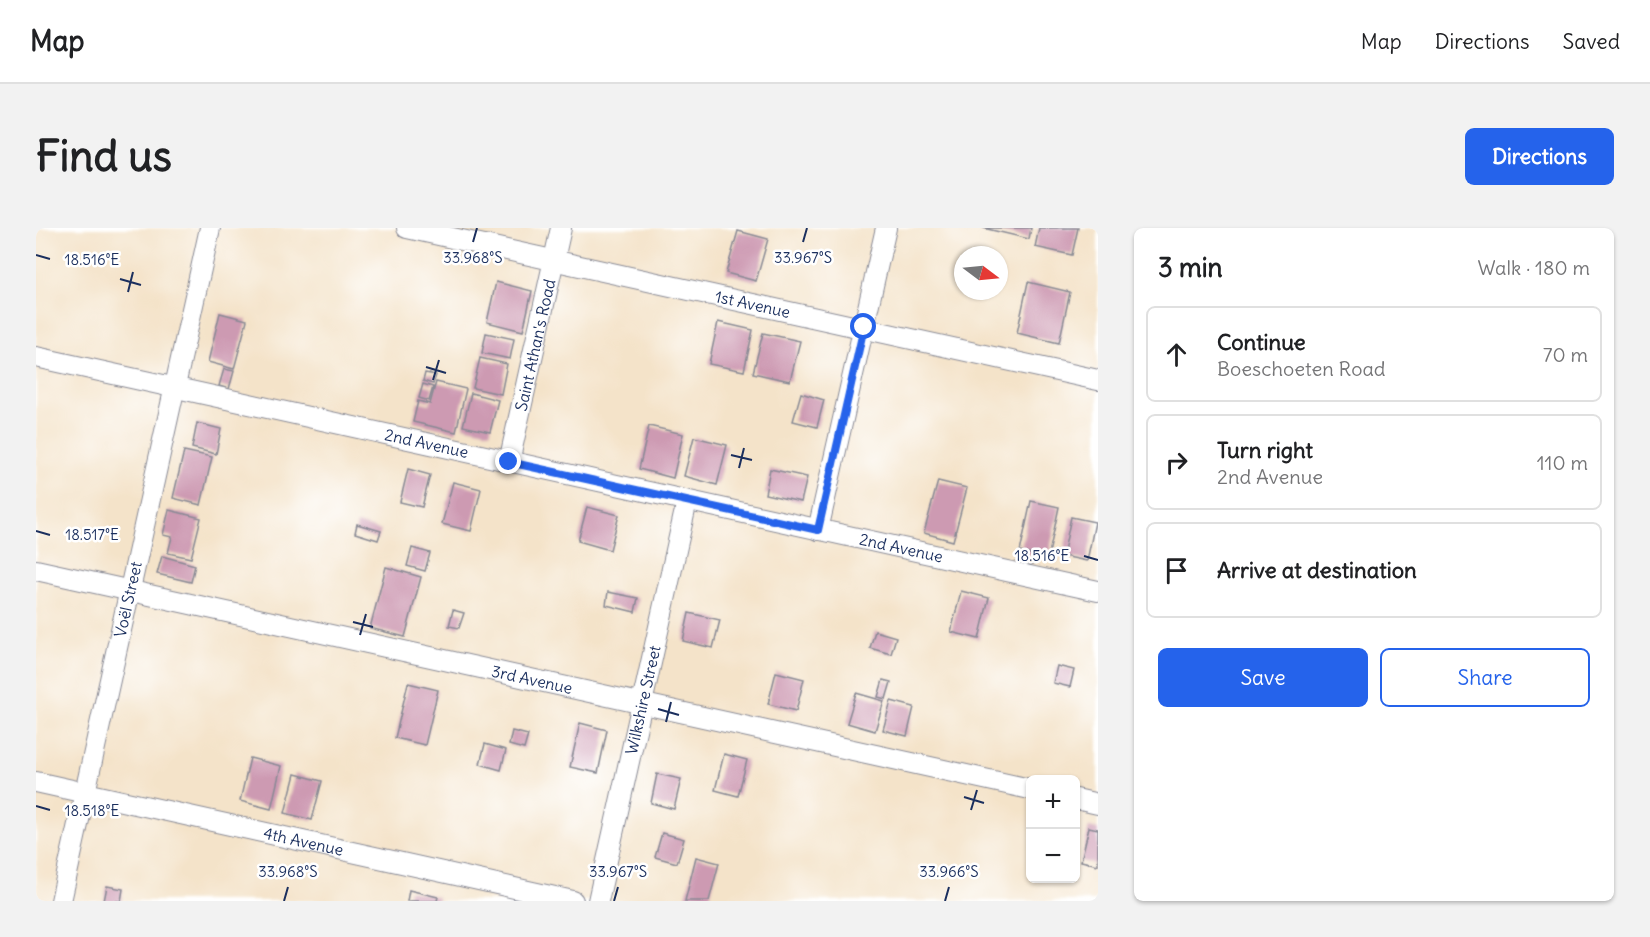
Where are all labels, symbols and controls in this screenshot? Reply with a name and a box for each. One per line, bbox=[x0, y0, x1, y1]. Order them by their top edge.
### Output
text: Map bbox=[30, 23, 84, 59]
text: Map bbox=[1361, 28, 1402, 55]
text: Directions bbox=[1435, 28, 1529, 55]
text: Saved bbox=[1562, 28, 1620, 55]
button: Directions bbox=[1465, 128, 1614, 185]
text: Find us bbox=[36, 130, 172, 182]
north arrow bbox=[954, 246, 1008, 300]
text: 33.968°S bbox=[443, 248, 503, 267]
text: 33.967°S bbox=[774, 248, 832, 267]
text: 18.516°E bbox=[65, 250, 120, 269]
text: 3 min bbox=[1158, 251, 1223, 284]
text: Walk · 180 m bbox=[1478, 255, 1590, 280]
street label: Saint Athan's Road bbox=[511, 277, 559, 413]
street label: 1st Avenue bbox=[713, 286, 792, 322]
route start bbox=[850, 313, 876, 339]
text: Continue bbox=[1217, 328, 1306, 356]
icon: ahead bbox=[1160, 338, 1193, 371]
text: 70 m bbox=[1543, 342, 1588, 367]
text: Boeschoeten Road bbox=[1217, 356, 1386, 381]
street label: 2nd Avenue bbox=[383, 424, 470, 462]
text: Turn right bbox=[1217, 436, 1313, 464]
icon: right bbox=[1160, 446, 1193, 479]
route end bbox=[495, 448, 521, 474]
text: 110 m bbox=[1537, 450, 1588, 475]
text: 2nd Avenue bbox=[1217, 464, 1323, 489]
text: 18.517°E bbox=[65, 525, 119, 544]
street label: 2nd Avenue bbox=[858, 529, 945, 567]
text: 18.516°E bbox=[1015, 546, 1070, 565]
icon: arrive bbox=[1160, 554, 1193, 587]
text: Arrive at destination bbox=[1217, 556, 1417, 584]
street label: Voël Street bbox=[110, 559, 146, 639]
street label: Wilkshire Street bbox=[621, 643, 665, 756]
button: Save bbox=[1158, 648, 1368, 707]
button: Share bbox=[1380, 648, 1590, 707]
street label: 3rd Avenue bbox=[490, 661, 574, 698]
map controls bbox=[1026, 775, 1080, 883]
button: + bbox=[1026, 775, 1080, 829]
text: 18.518°E bbox=[65, 801, 120, 820]
street label: 4th Avenue bbox=[262, 823, 345, 860]
button: − bbox=[1026, 829, 1080, 883]
text: 33.968°S bbox=[258, 862, 318, 881]
text: 33.967°S bbox=[589, 862, 647, 881]
text: 33.966°S bbox=[919, 862, 979, 881]

